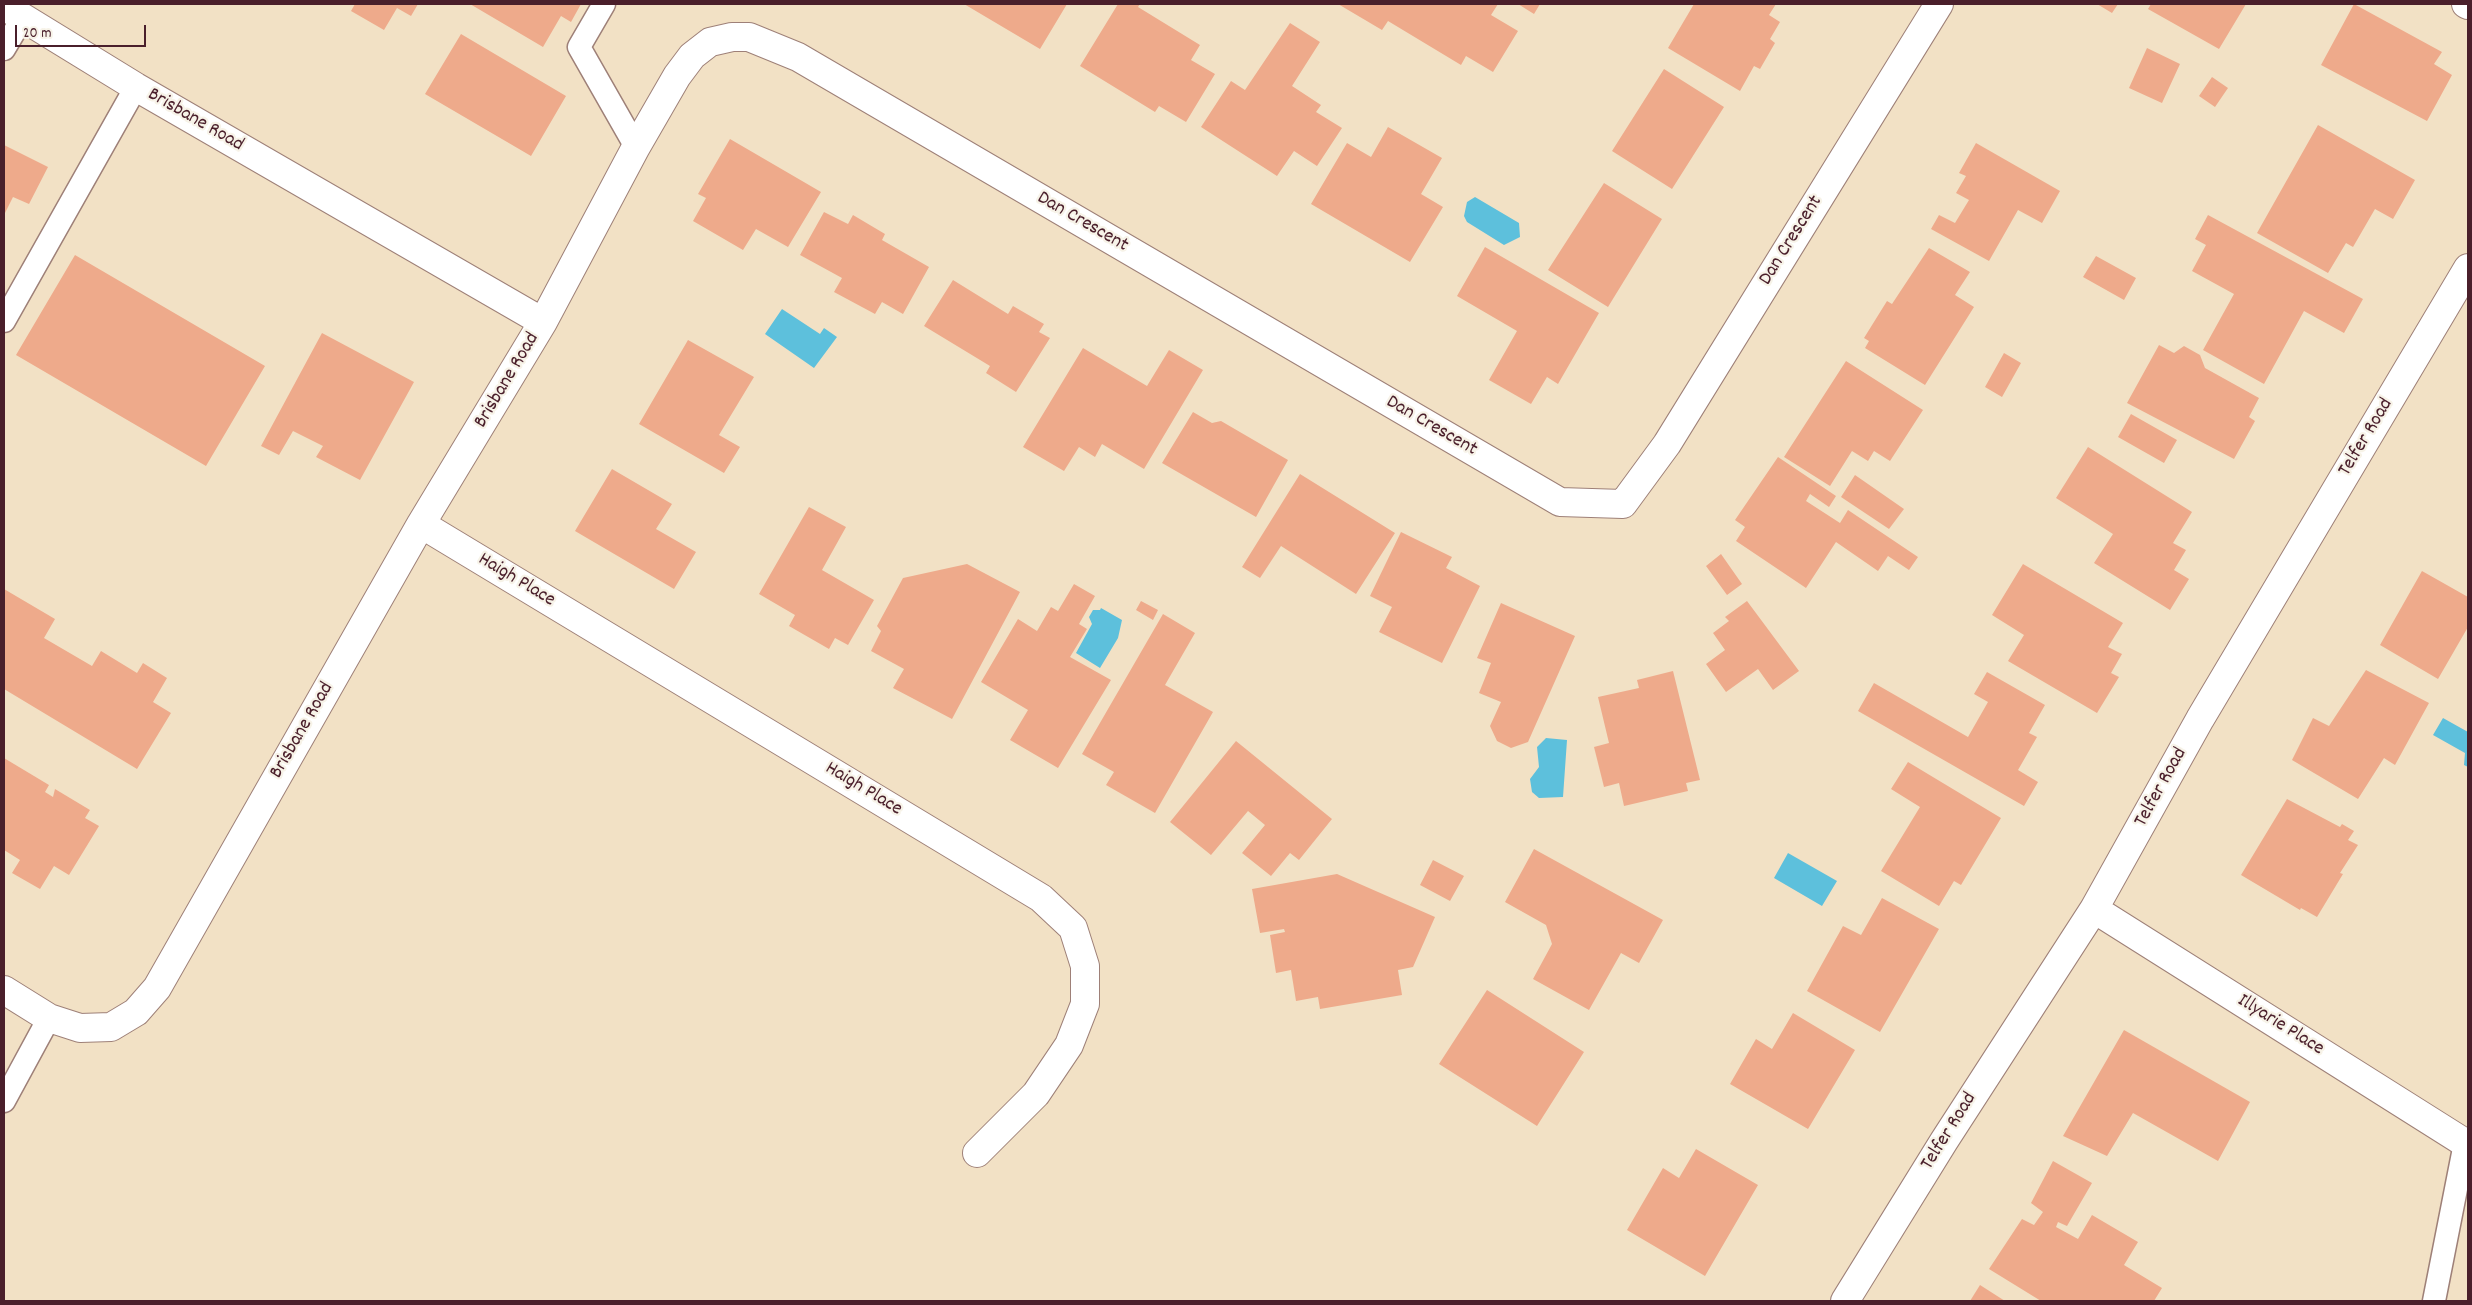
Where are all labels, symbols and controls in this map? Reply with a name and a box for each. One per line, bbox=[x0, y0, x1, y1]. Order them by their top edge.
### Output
scale bar bbox=[18, 15, 149, 47]
text: 20 m bbox=[23, 23, 51, 45]
street label: Brisbane Road bbox=[143, 84, 247, 158]
street label: Dan Crescent bbox=[1032, 187, 1132, 259]
street label: Dan Crescent bbox=[1755, 192, 1829, 290]
street label: Brisbane Road bbox=[470, 329, 546, 433]
street label: Dan Crescent bbox=[1381, 391, 1481, 463]
street label: Telfer Road bbox=[2334, 395, 2400, 481]
street label: Haigh Place bbox=[473, 549, 559, 613]
street label: Brisbane Road bbox=[266, 679, 340, 783]
street label: Telfer Road bbox=[2130, 744, 2194, 832]
street label: Haigh Place bbox=[820, 758, 906, 822]
street label: Illyarie Place bbox=[2232, 990, 2328, 1062]
street label: Telfer Road bbox=[1917, 1089, 1983, 1175]

